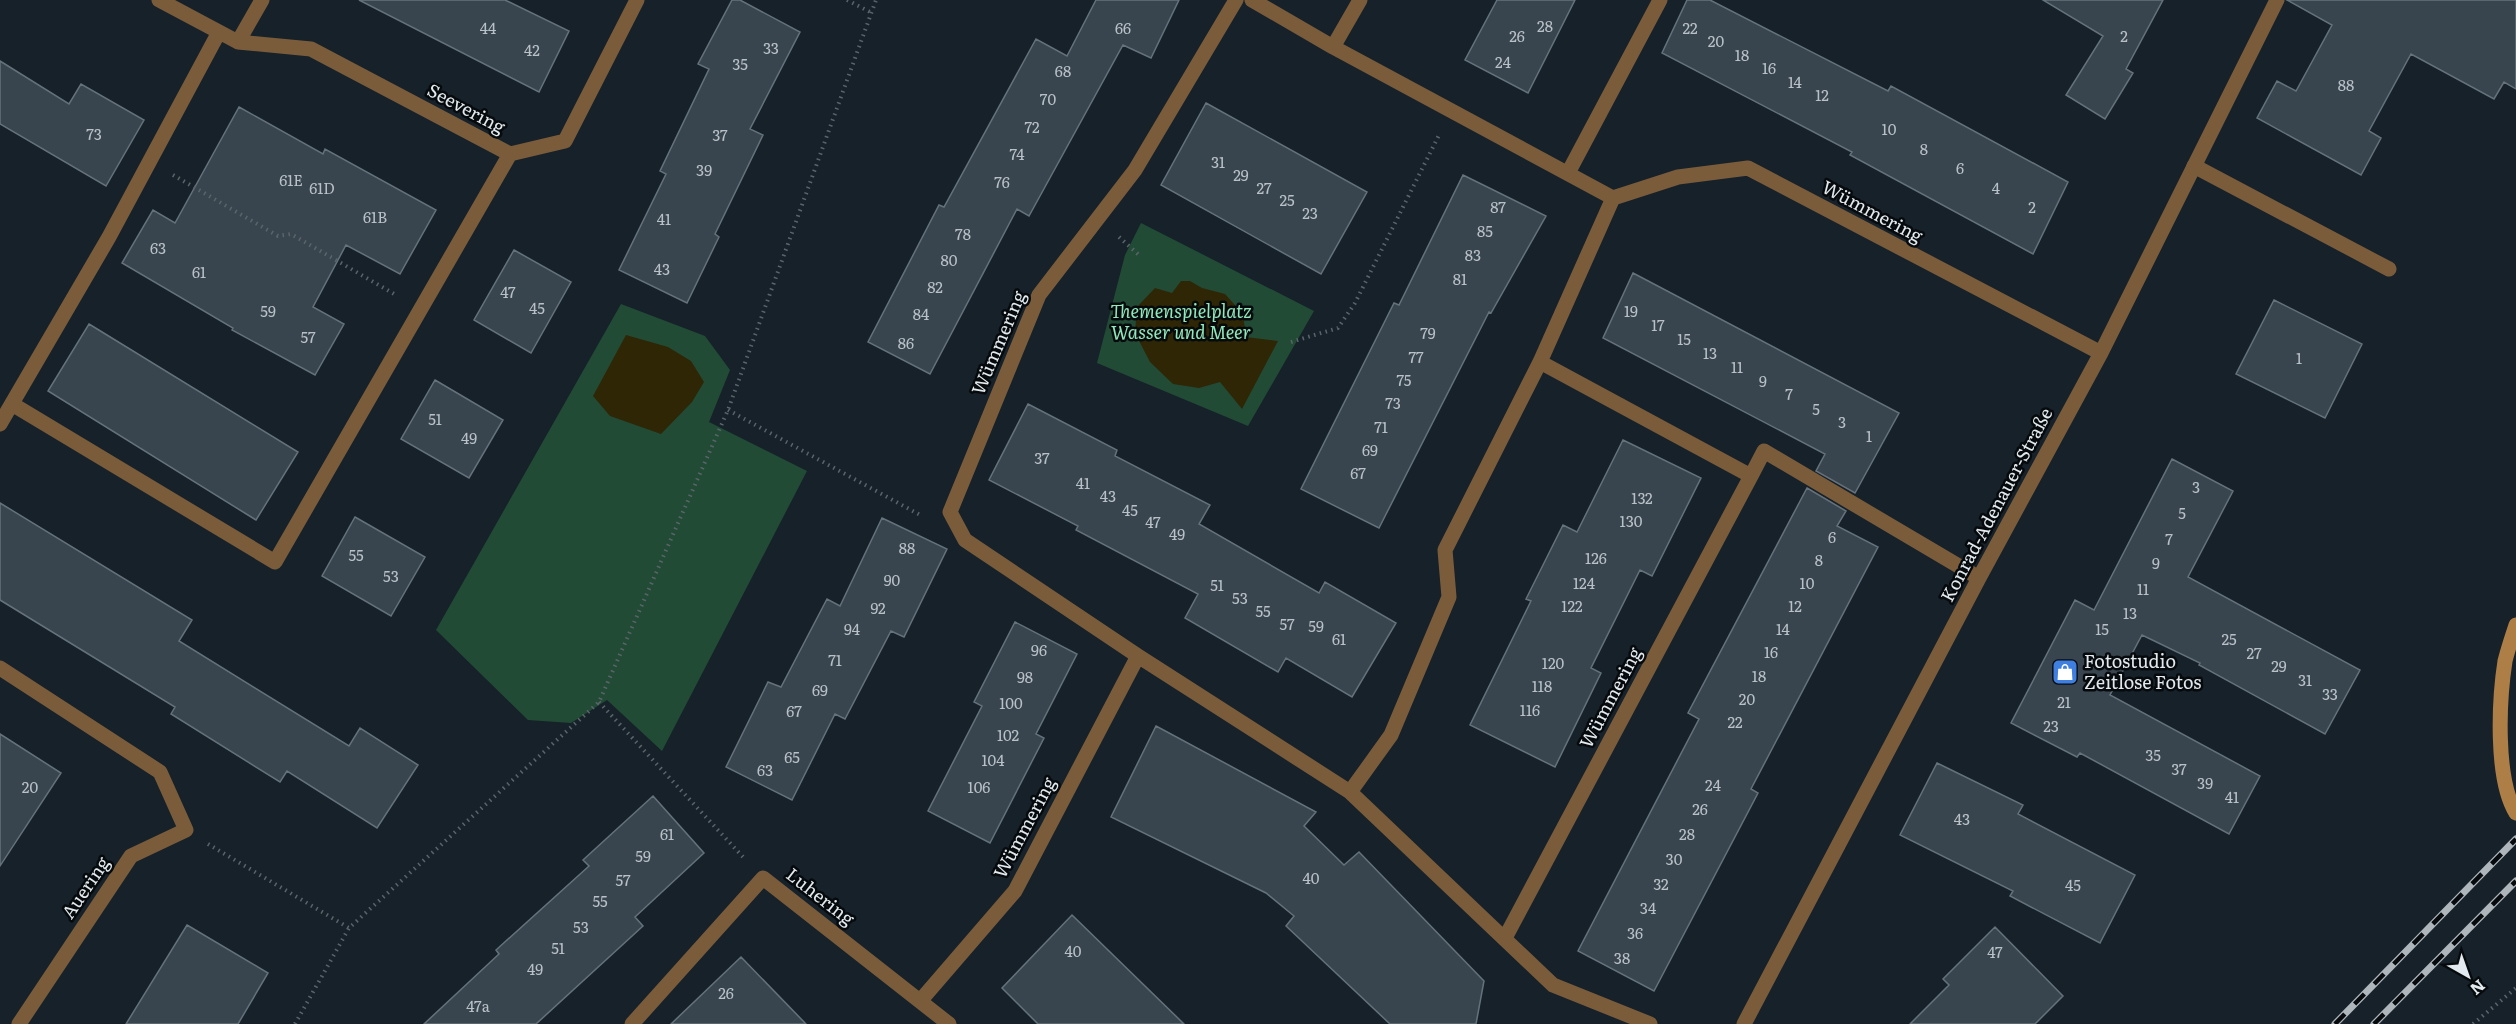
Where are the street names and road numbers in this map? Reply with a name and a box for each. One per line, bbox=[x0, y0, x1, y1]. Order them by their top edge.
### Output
street label: Seevering bbox=[423, 76, 511, 140]
street label: Wümmering bbox=[1818, 173, 1929, 249]
street label: Wümmering bbox=[964, 285, 1032, 399]
street label: Konrad-Adenauer-Straße bbox=[1933, 402, 2058, 606]
street label: Wümmering bbox=[1572, 641, 1648, 752]
street label: Wümmering bbox=[986, 771, 1062, 882]
street label: Auering bbox=[54, 850, 116, 924]
street label: Luhering bbox=[781, 861, 861, 932]

